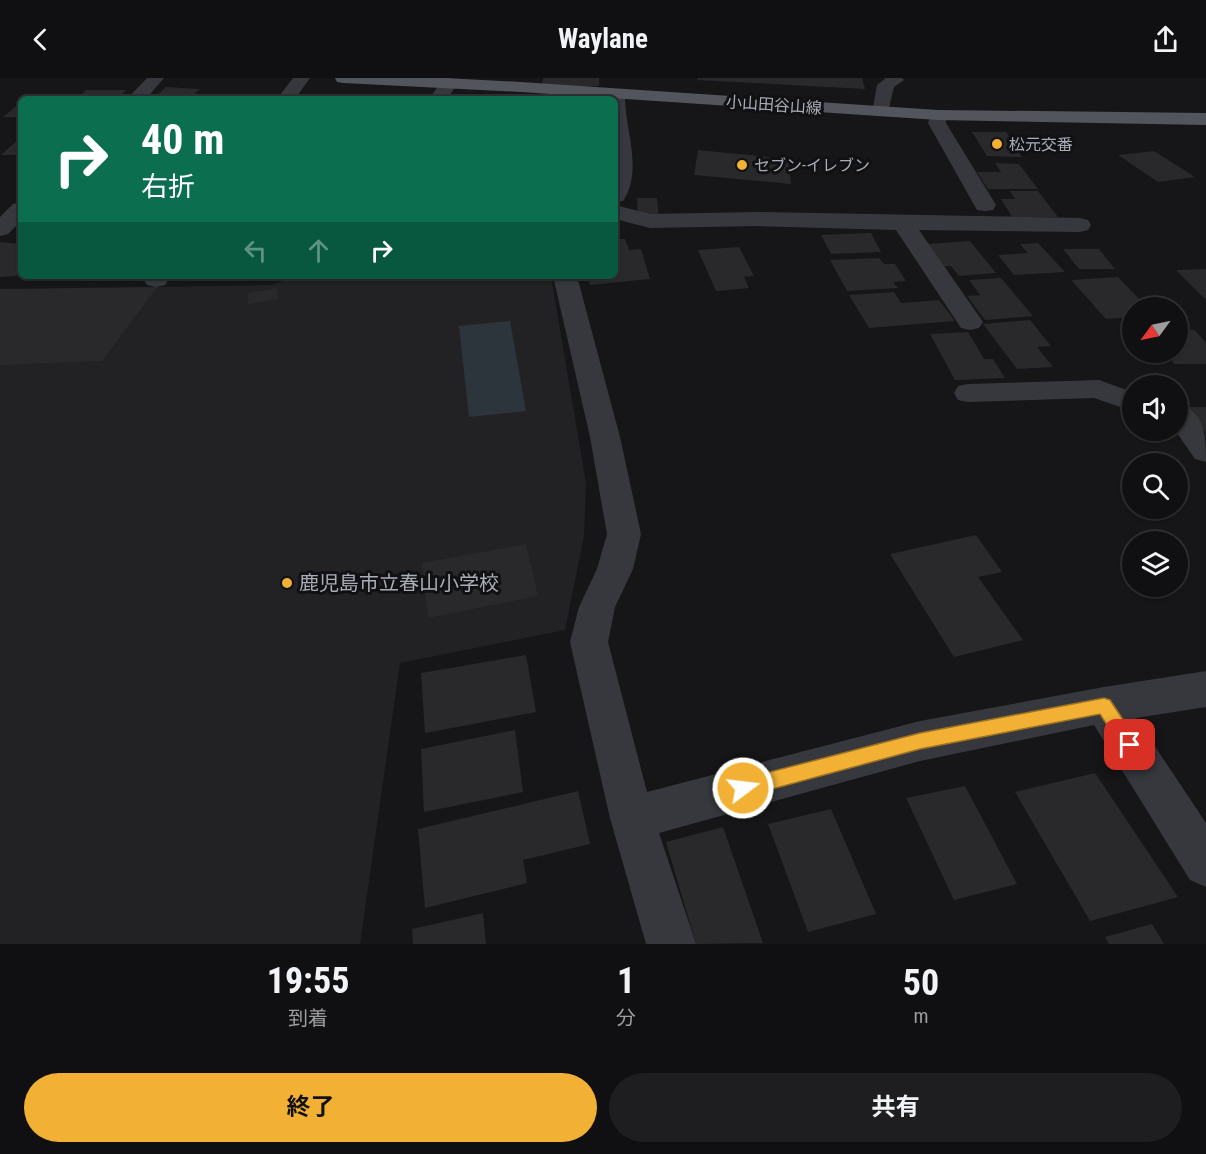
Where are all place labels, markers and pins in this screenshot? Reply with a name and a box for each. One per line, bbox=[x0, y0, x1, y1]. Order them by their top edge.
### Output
place label: 松元交番 bbox=[1009, 135, 1073, 154]
marker: 松元交番 bbox=[990, 137, 1004, 151]
place label: セブン-イレブン bbox=[754, 156, 870, 175]
marker: セブン-イレブン bbox=[735, 158, 749, 172]
place label: 鹿児島市立春山小学校 bbox=[299, 571, 499, 595]
marker: 鹿児島市立春山小学校 bbox=[280, 576, 294, 590]
pin bbox=[1104, 719, 1155, 770]

